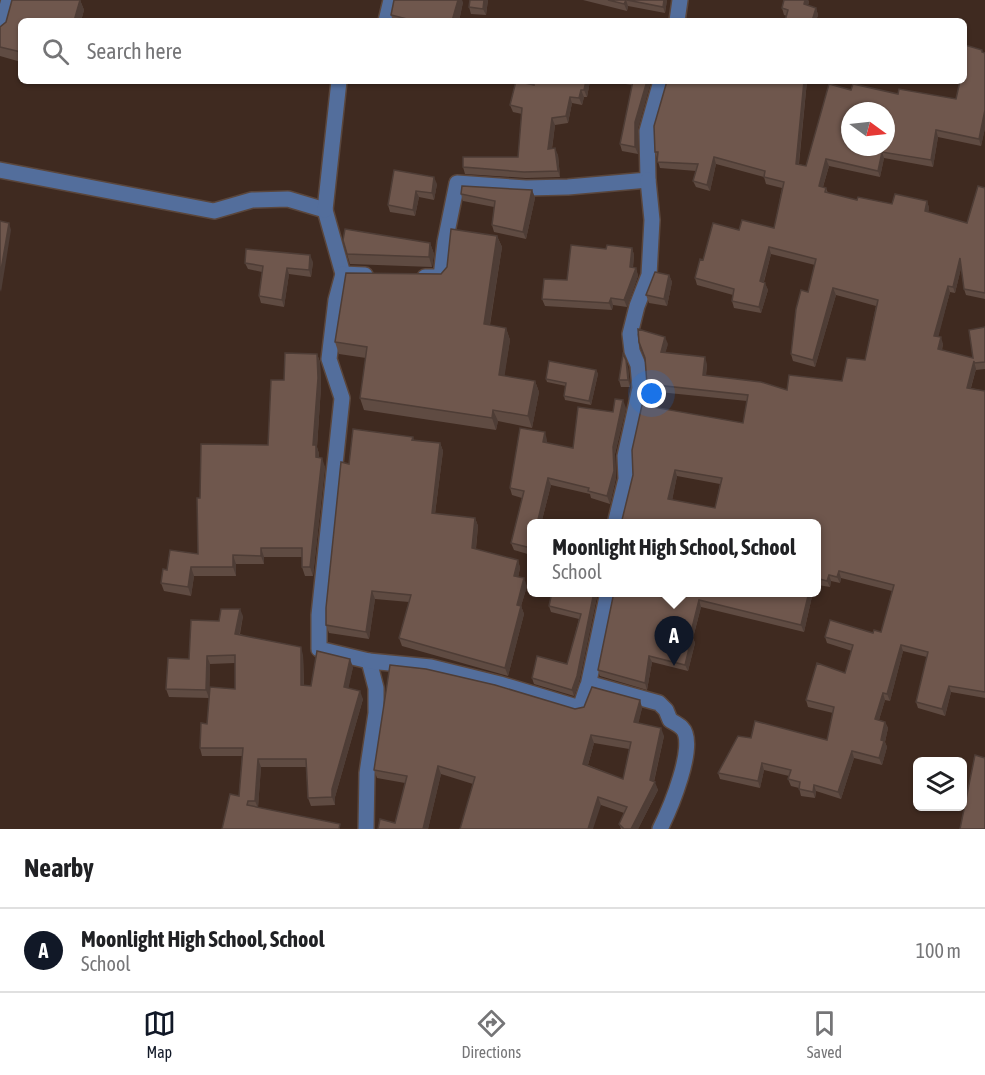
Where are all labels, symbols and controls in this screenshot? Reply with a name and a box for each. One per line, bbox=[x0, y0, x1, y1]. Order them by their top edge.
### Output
search box bbox=[18, 18, 967, 84]
icon: search bbox=[39, 35, 72, 68]
text: Search here bbox=[87, 38, 182, 64]
north arrow bbox=[841, 102, 895, 156]
your location bbox=[637, 379, 666, 408]
popup bbox=[527, 519, 821, 597]
text: Moonlight High School, School bbox=[552, 534, 796, 560]
text: School bbox=[552, 560, 602, 583]
pin: A bbox=[654, 616, 694, 666]
map controls bbox=[913, 757, 967, 811]
button: layers bbox=[913, 757, 967, 811]
text: Nearby bbox=[24, 853, 94, 883]
text: Moonlight High School, School bbox=[81, 926, 325, 952]
text: A bbox=[39, 939, 48, 962]
text: 100 m bbox=[916, 939, 961, 962]
text: School bbox=[81, 952, 131, 975]
tab: Map bbox=[143, 1007, 176, 1061]
tab: Directions bbox=[461, 1007, 521, 1061]
tab: Saved bbox=[807, 1007, 842, 1061]

